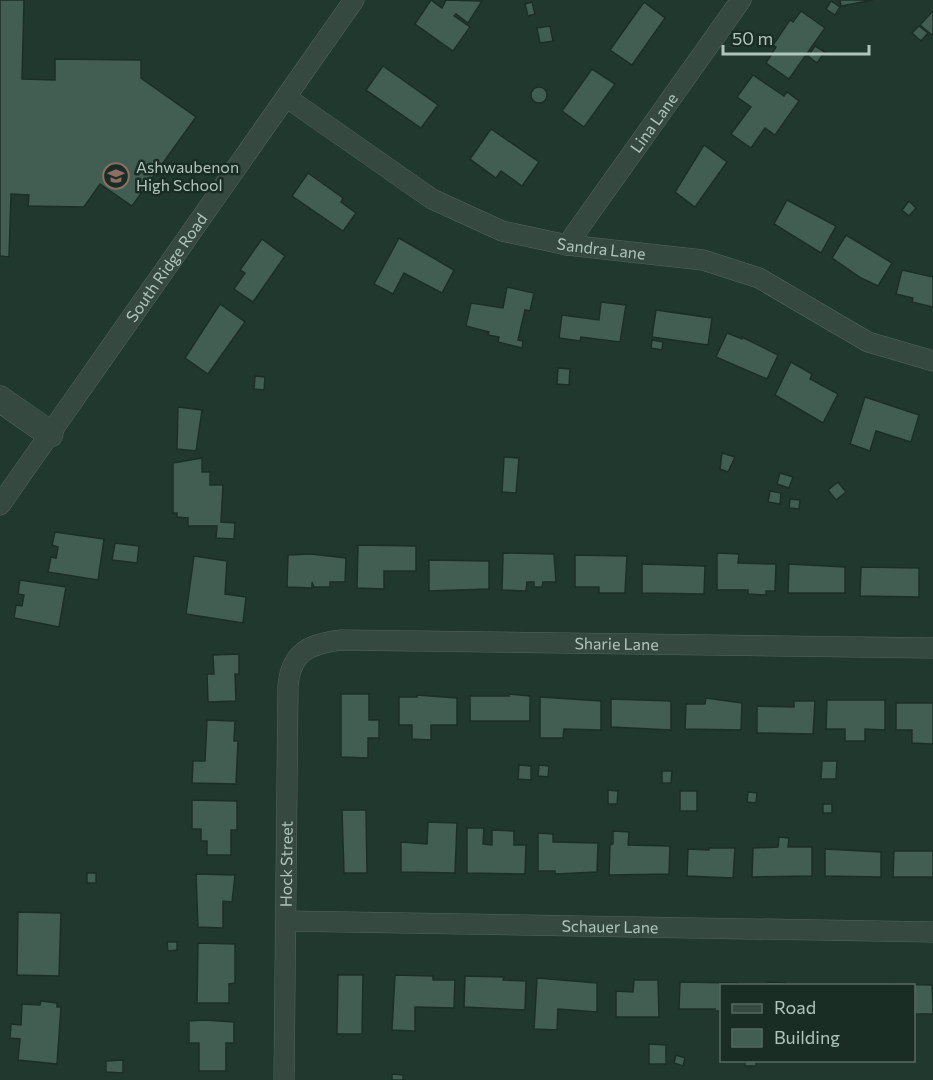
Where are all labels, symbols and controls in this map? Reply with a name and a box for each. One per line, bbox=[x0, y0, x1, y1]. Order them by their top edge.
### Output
scale bar bbox=[723, 18, 868, 56]
text: 50 m bbox=[732, 27, 773, 49]
street label: Lina Lane bbox=[626, 89, 681, 156]
place label: Ashwaubenon High School bbox=[136, 157, 239, 194]
school or university icon: Ashwaubenon High School bbox=[101, 161, 131, 191]
street label: South Ridge Road bbox=[121, 209, 211, 325]
street label: Sandra Lane bbox=[555, 233, 647, 263]
street label: Sharie Lane bbox=[574, 633, 659, 653]
street label: Hock Street bbox=[276, 820, 296, 907]
street label: Schauer Lane bbox=[561, 916, 659, 936]
legend bbox=[720, 984, 915, 1062]
text: Road bbox=[774, 996, 816, 1018]
text: Building bbox=[774, 1026, 840, 1048]

